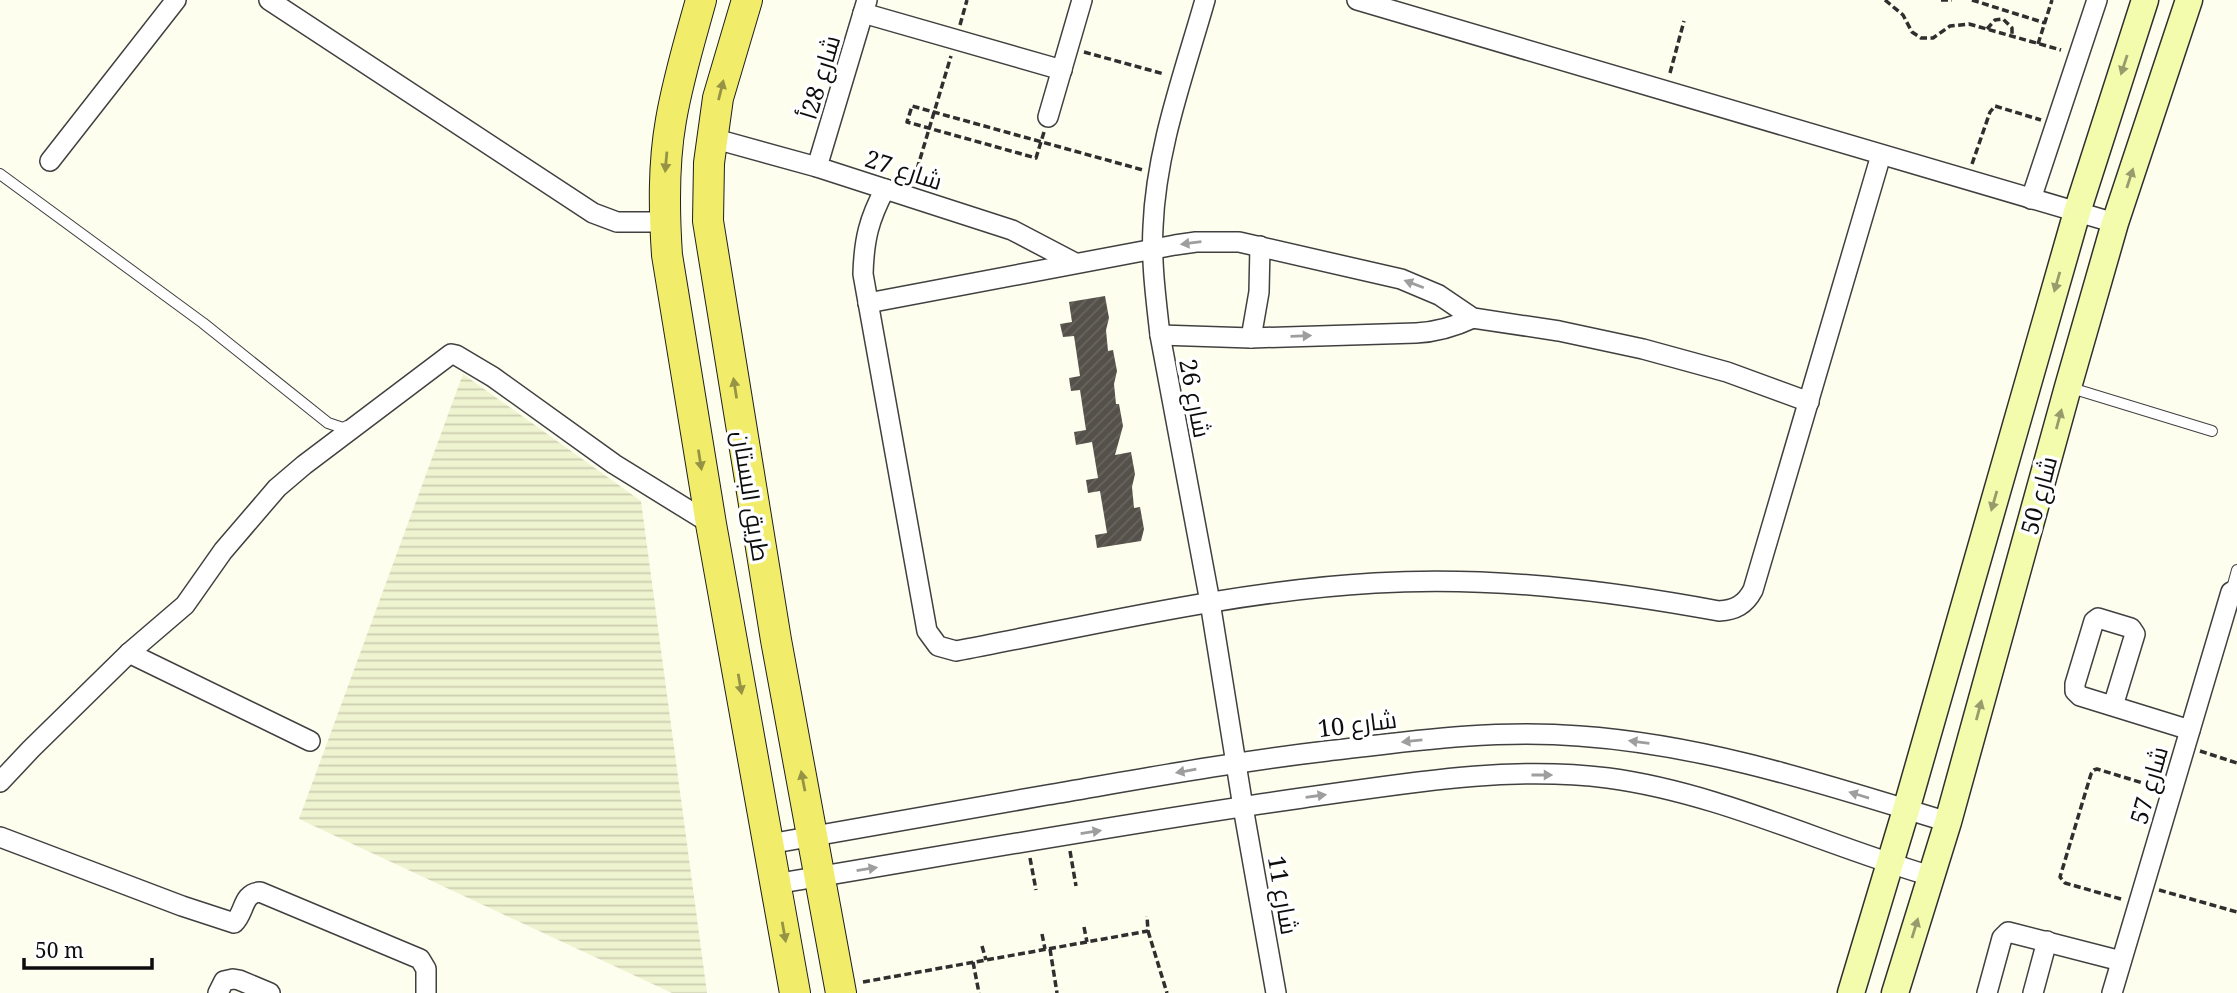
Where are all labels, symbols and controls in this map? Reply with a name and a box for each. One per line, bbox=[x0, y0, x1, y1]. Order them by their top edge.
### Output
street label: شارع 28أ bbox=[791, 31, 848, 123]
one-way arrow bbox=[2118, 55, 2129, 76]
one-way arrow bbox=[716, 79, 727, 101]
street label: شارع 27 bbox=[861, 141, 947, 198]
one-way arrow bbox=[660, 151, 671, 173]
one-way arrow bbox=[2125, 167, 2136, 188]
one-way arrow bbox=[1180, 237, 1202, 248]
one-way arrow bbox=[2051, 272, 2061, 293]
one-way arrow bbox=[1403, 279, 1424, 290]
one-way arrow bbox=[1291, 330, 1313, 342]
street label: شارع 26 bbox=[1171, 356, 1220, 440]
one-way arrow bbox=[729, 377, 740, 399]
one-way arrow bbox=[2054, 408, 2064, 429]
street label: طريق البستان bbox=[725, 428, 779, 564]
one-way arrow bbox=[695, 449, 706, 471]
street label: شارع 50 bbox=[2012, 452, 2065, 538]
one-way arrow bbox=[1989, 491, 1999, 512]
one-way arrow bbox=[734, 673, 745, 695]
one-way arrow bbox=[1974, 698, 1985, 720]
street label: شارع 10 bbox=[1315, 702, 1399, 745]
one-way arrow bbox=[1401, 736, 1423, 747]
one-way arrow bbox=[1627, 736, 1649, 747]
street label: شارع 57 bbox=[2121, 742, 2176, 828]
one-way arrow bbox=[1175, 766, 1197, 777]
one-way arrow bbox=[1531, 769, 1553, 780]
one-way arrow bbox=[797, 770, 808, 792]
one-way arrow bbox=[1848, 790, 1869, 800]
one-way arrow bbox=[1305, 791, 1327, 802]
one-way arrow bbox=[1080, 826, 1102, 837]
street label: شارع 11 bbox=[1260, 853, 1307, 937]
one-way arrow bbox=[856, 863, 878, 874]
one-way arrow bbox=[1910, 917, 1921, 938]
one-way arrow bbox=[779, 921, 790, 943]
scale bar bbox=[24, 926, 152, 970]
text: 50 m bbox=[35, 936, 84, 964]

